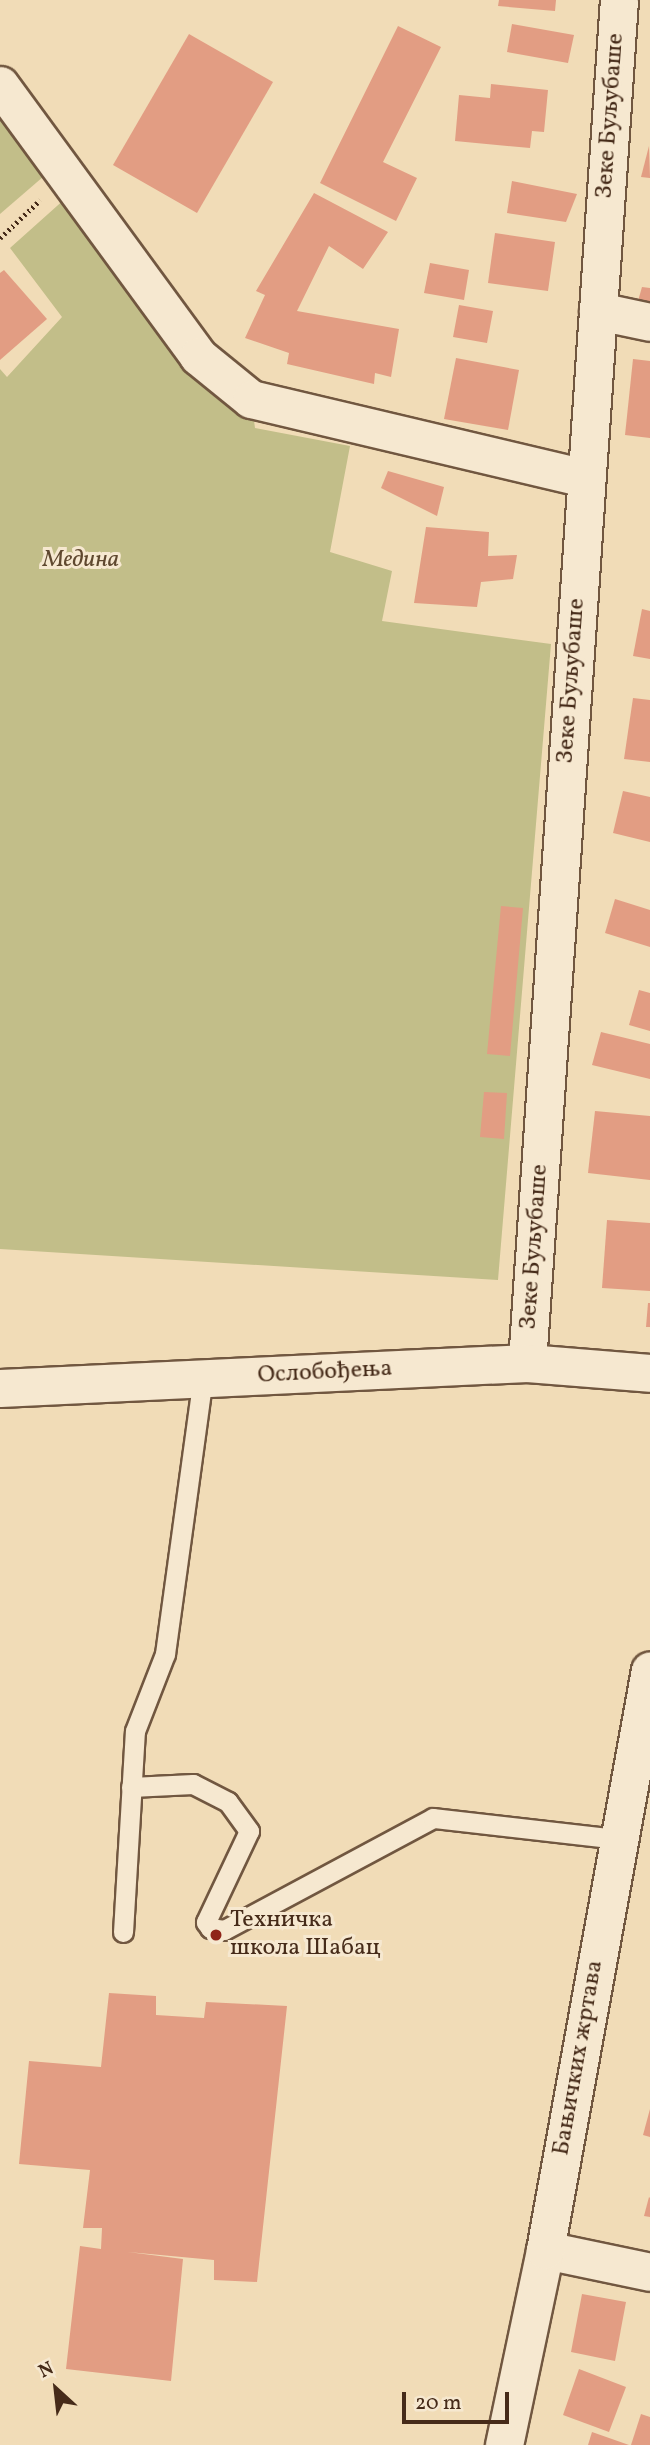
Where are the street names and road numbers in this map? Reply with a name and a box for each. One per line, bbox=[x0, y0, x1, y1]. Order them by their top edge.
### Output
street label: Зеке Буљубаше bbox=[591, 32, 631, 200]
street label: Зеке Буљубаше bbox=[552, 597, 592, 765]
street label: Зеке Буљубаше bbox=[515, 1163, 555, 1331]
street label: Ослобођења bbox=[257, 1355, 393, 1391]
street label: Бањичких жртава bbox=[548, 1958, 610, 2158]

